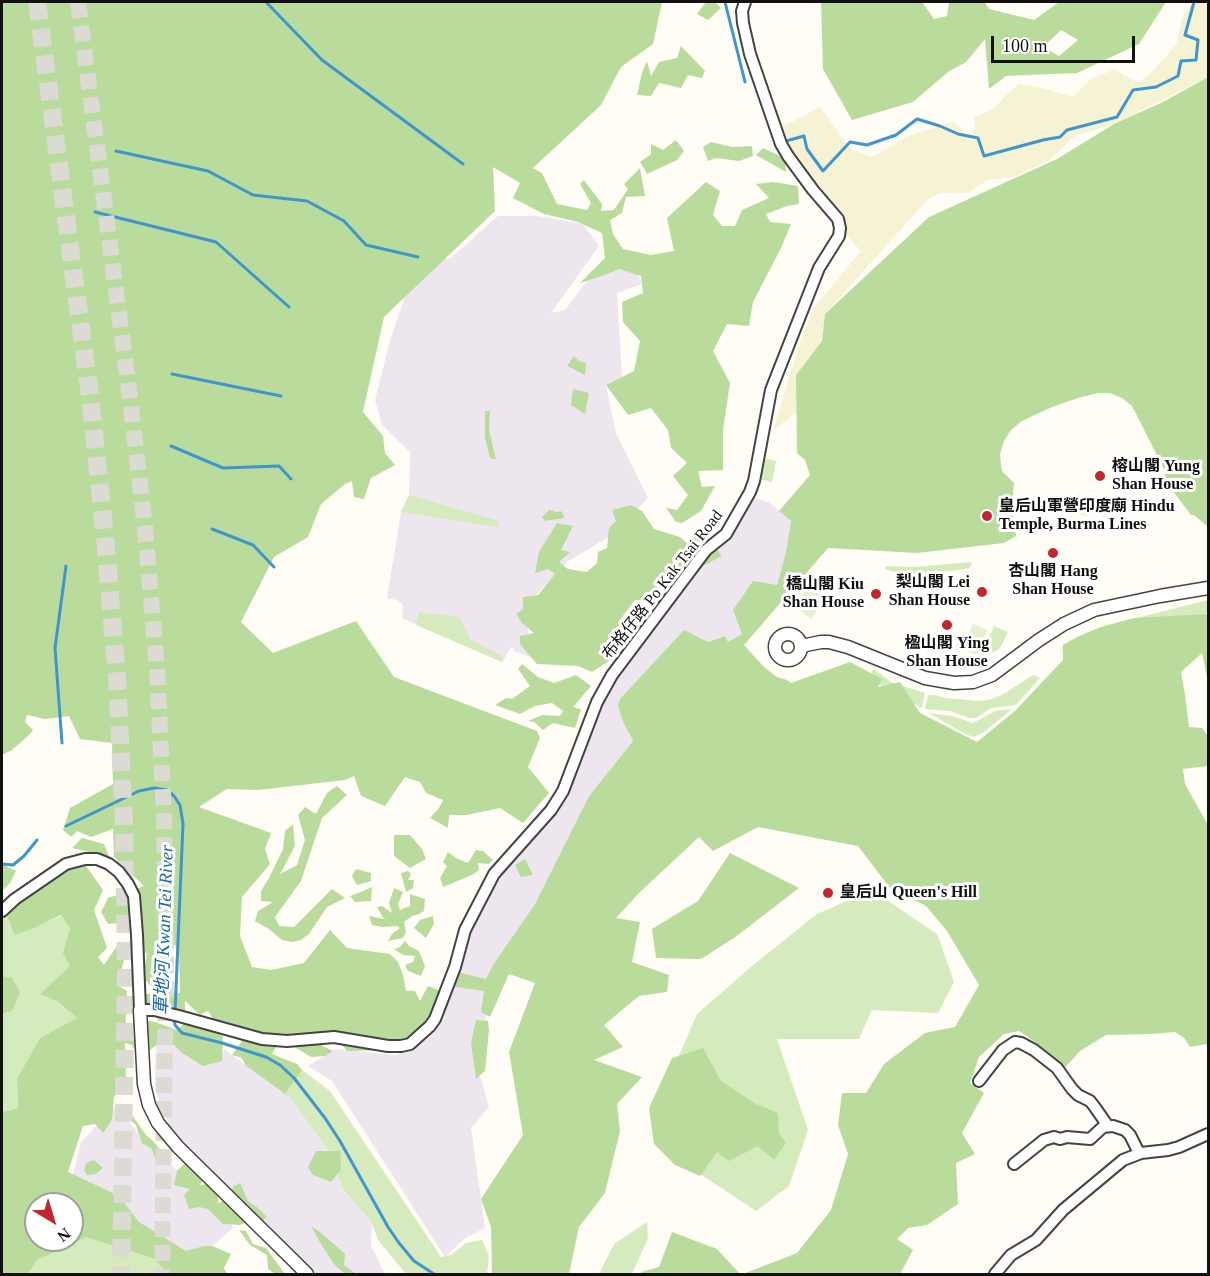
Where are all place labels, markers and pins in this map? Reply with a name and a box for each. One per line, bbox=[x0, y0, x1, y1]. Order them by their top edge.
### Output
place label: 榕山閣 Yung Shan House bbox=[1112, 457, 1200, 495]
marker: 榕山閣 Yung Shan House bbox=[1093, 469, 1107, 483]
place label: 皇后山軍營印度廟 Hindu Temple, Burma Lines bbox=[999, 497, 1175, 535]
marker: 皇后山軍營印度廟 Hindu Temple, Burma Lines bbox=[980, 509, 994, 523]
marker: 杏山閣 Hang Shan House bbox=[1046, 546, 1060, 560]
place label: 杏山閣 Hang Shan House bbox=[1008, 562, 1098, 600]
place label: 梨山閣 Lei Shan House bbox=[889, 573, 970, 611]
place label: 橋山閣 Kiu Shan House bbox=[783, 575, 864, 613]
marker: 梨山閣 Lei Shan House bbox=[975, 585, 989, 599]
marker: 橋山閣 Kiu Shan House bbox=[869, 587, 883, 601]
marker: 楹山閣 Ying Shan House bbox=[940, 618, 954, 632]
place label: 楹山閣 Ying Shan House bbox=[905, 634, 989, 672]
place label: 皇后山 Queen's Hill bbox=[840, 883, 977, 903]
marker: 皇后山 Queen's Hill bbox=[821, 886, 835, 900]

